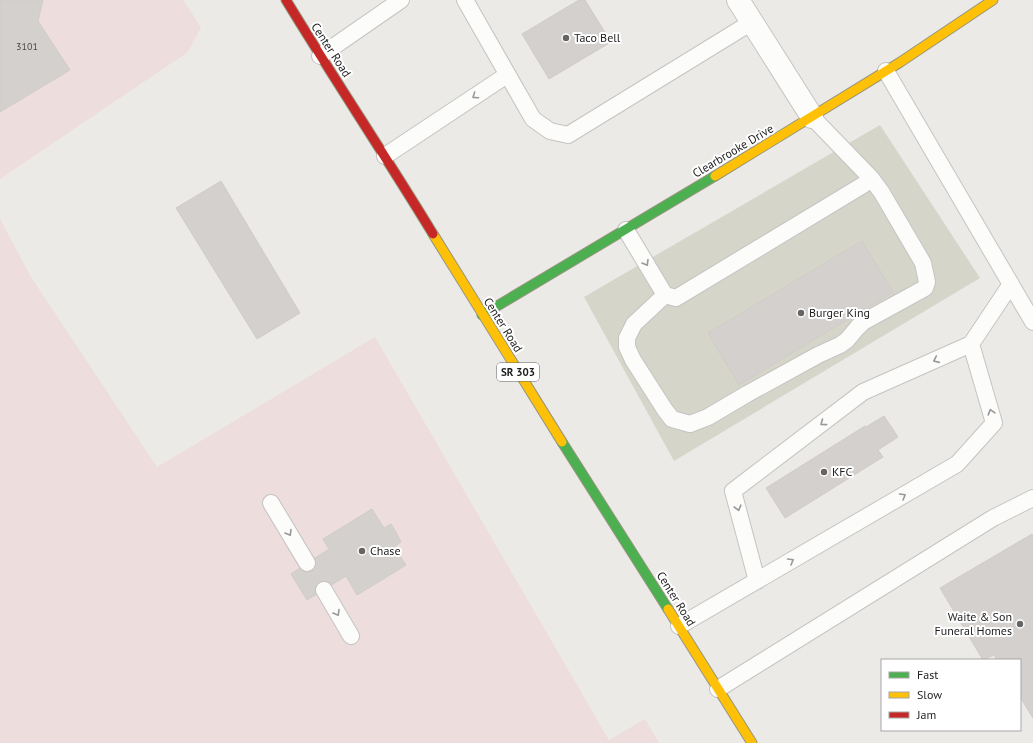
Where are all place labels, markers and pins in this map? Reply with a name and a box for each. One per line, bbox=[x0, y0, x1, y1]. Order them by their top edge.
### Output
place label: Taco Bell bbox=[574, 30, 621, 45]
marker: Taco Bell bbox=[561, 33, 571, 43]
place label: Burger King bbox=[809, 305, 870, 320]
marker: Burger King bbox=[796, 308, 806, 318]
place label: KFC bbox=[832, 464, 853, 479]
marker: KFC bbox=[819, 467, 829, 477]
place label: Chase bbox=[370, 543, 401, 558]
marker: Chase bbox=[357, 546, 367, 556]
place label: Waite & Son Funeral Homes bbox=[935, 609, 1012, 638]
marker: Waite & Son Funeral Homes bbox=[1015, 619, 1025, 629]

